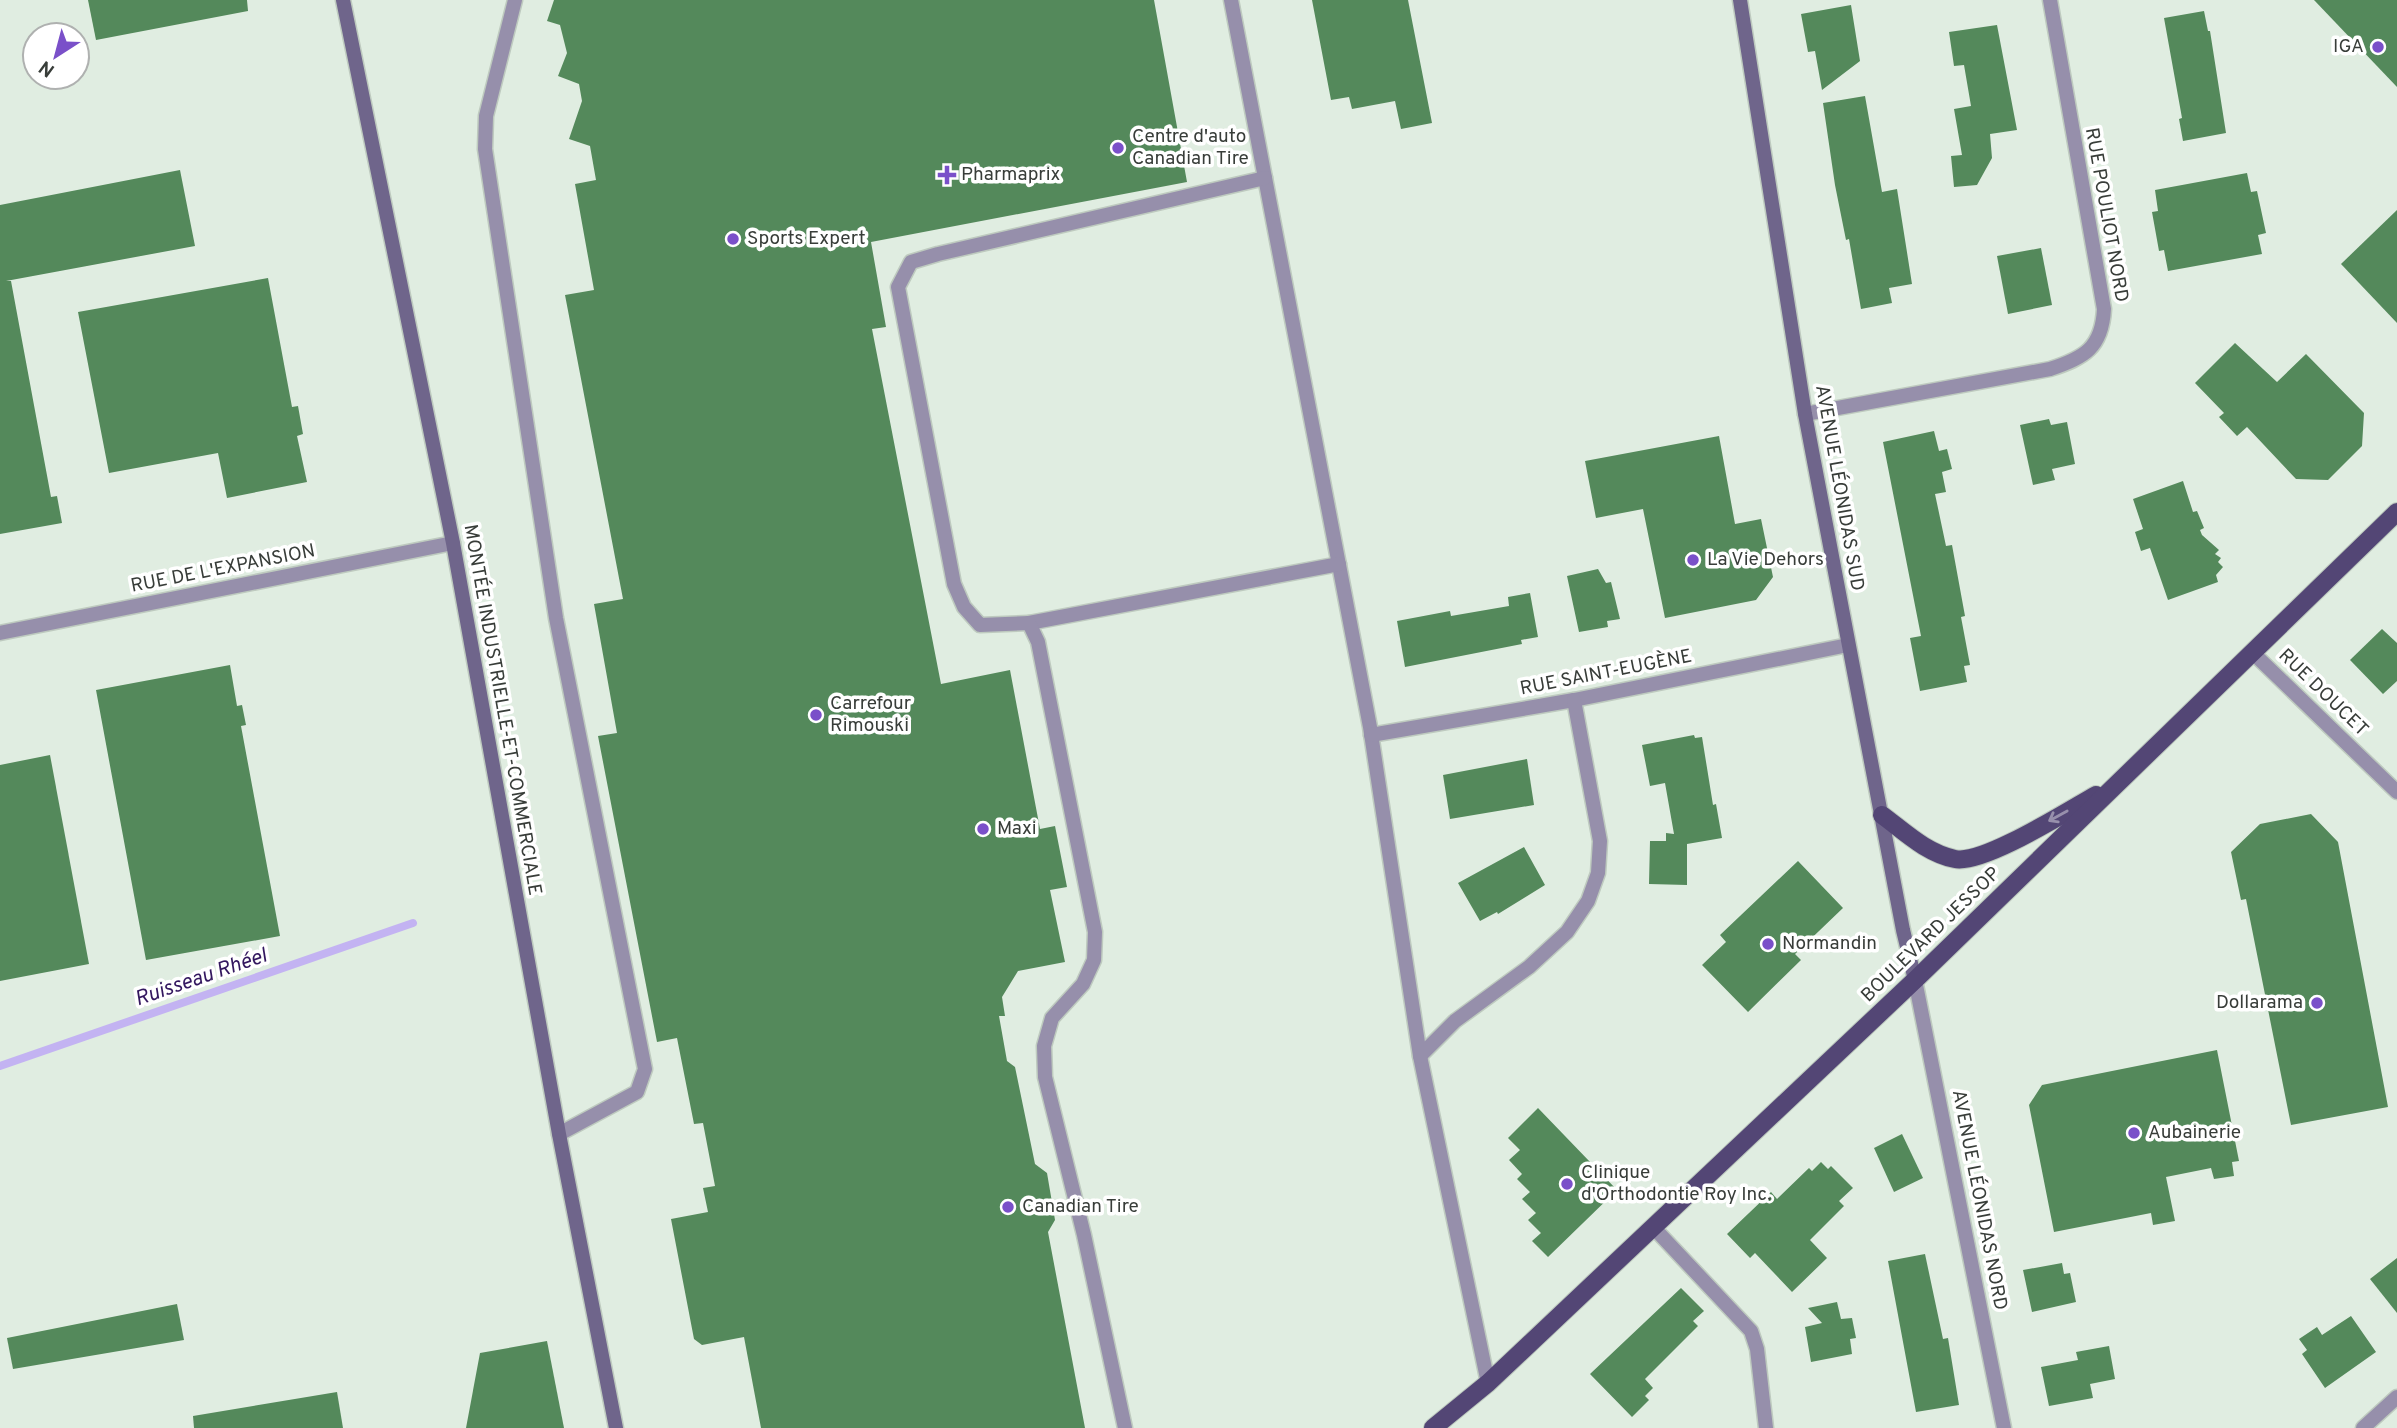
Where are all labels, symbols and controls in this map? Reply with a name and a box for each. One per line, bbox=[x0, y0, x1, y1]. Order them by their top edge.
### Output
north arrow bbox=[21, 21, 91, 91]
place label: IGA bbox=[2333, 35, 2364, 59]
marker: IGA bbox=[2370, 39, 2386, 55]
text: N bbox=[35, 54, 60, 82]
place label: Centre d'auto Canadian Tire bbox=[1132, 125, 1249, 171]
street label: RUE POULIOT NORD bbox=[2079, 126, 2133, 304]
marker: Centre d'auto Canadian Tire bbox=[1110, 140, 1126, 156]
place label: Pharmaprix bbox=[961, 163, 1060, 187]
marker: Pharmaprix bbox=[939, 167, 955, 183]
place label: Sports Expert bbox=[747, 227, 866, 251]
marker: Sports Expert bbox=[725, 231, 741, 247]
street label: AVENUE LÉONIDAS SUD bbox=[1809, 383, 1870, 593]
street label: MONTÉE INDUSTRIELLE-ET-COMMERCIALE bbox=[457, 522, 547, 898]
street label: RUE DE L'EXPANSION bbox=[129, 539, 317, 599]
place label: La Vie Dehors bbox=[1707, 548, 1824, 572]
marker: La Vie Dehors bbox=[1685, 552, 1701, 568]
street label: RUE SAINT-EUGÈNE bbox=[1518, 644, 1694, 701]
street label: RUE DOUCET bbox=[2273, 644, 2373, 742]
place label: Carrefour Rimouski bbox=[830, 692, 912, 738]
marker: Carrefour Rimouski bbox=[808, 707, 824, 723]
one-way arrow bbox=[2048, 810, 2069, 823]
place label: Maxi bbox=[997, 817, 1037, 841]
marker: Maxi bbox=[975, 821, 991, 837]
street label: BOULEVARD JESSOP bbox=[1856, 862, 2006, 1008]
place label: Normandin bbox=[1782, 932, 1877, 956]
marker: Normandin bbox=[1760, 936, 1776, 952]
water label: Ruisseau Rhéel bbox=[131, 942, 272, 1013]
place label: Dollarama bbox=[2216, 991, 2303, 1015]
marker: Dollarama bbox=[2309, 995, 2325, 1011]
street label: AVENUE LÉONIDAS NORD bbox=[1946, 1087, 2013, 1312]
place label: Aubainerie bbox=[2148, 1121, 2241, 1145]
marker: Aubainerie bbox=[2126, 1125, 2142, 1141]
place label: Clinique d'Orthodontie Roy Inc. bbox=[1581, 1161, 1772, 1207]
marker: Clinique d'Orthodontie Roy Inc. bbox=[1559, 1176, 1575, 1192]
place label: Canadian Tire bbox=[1022, 1195, 1139, 1219]
marker: Canadian Tire bbox=[1000, 1199, 1016, 1215]

